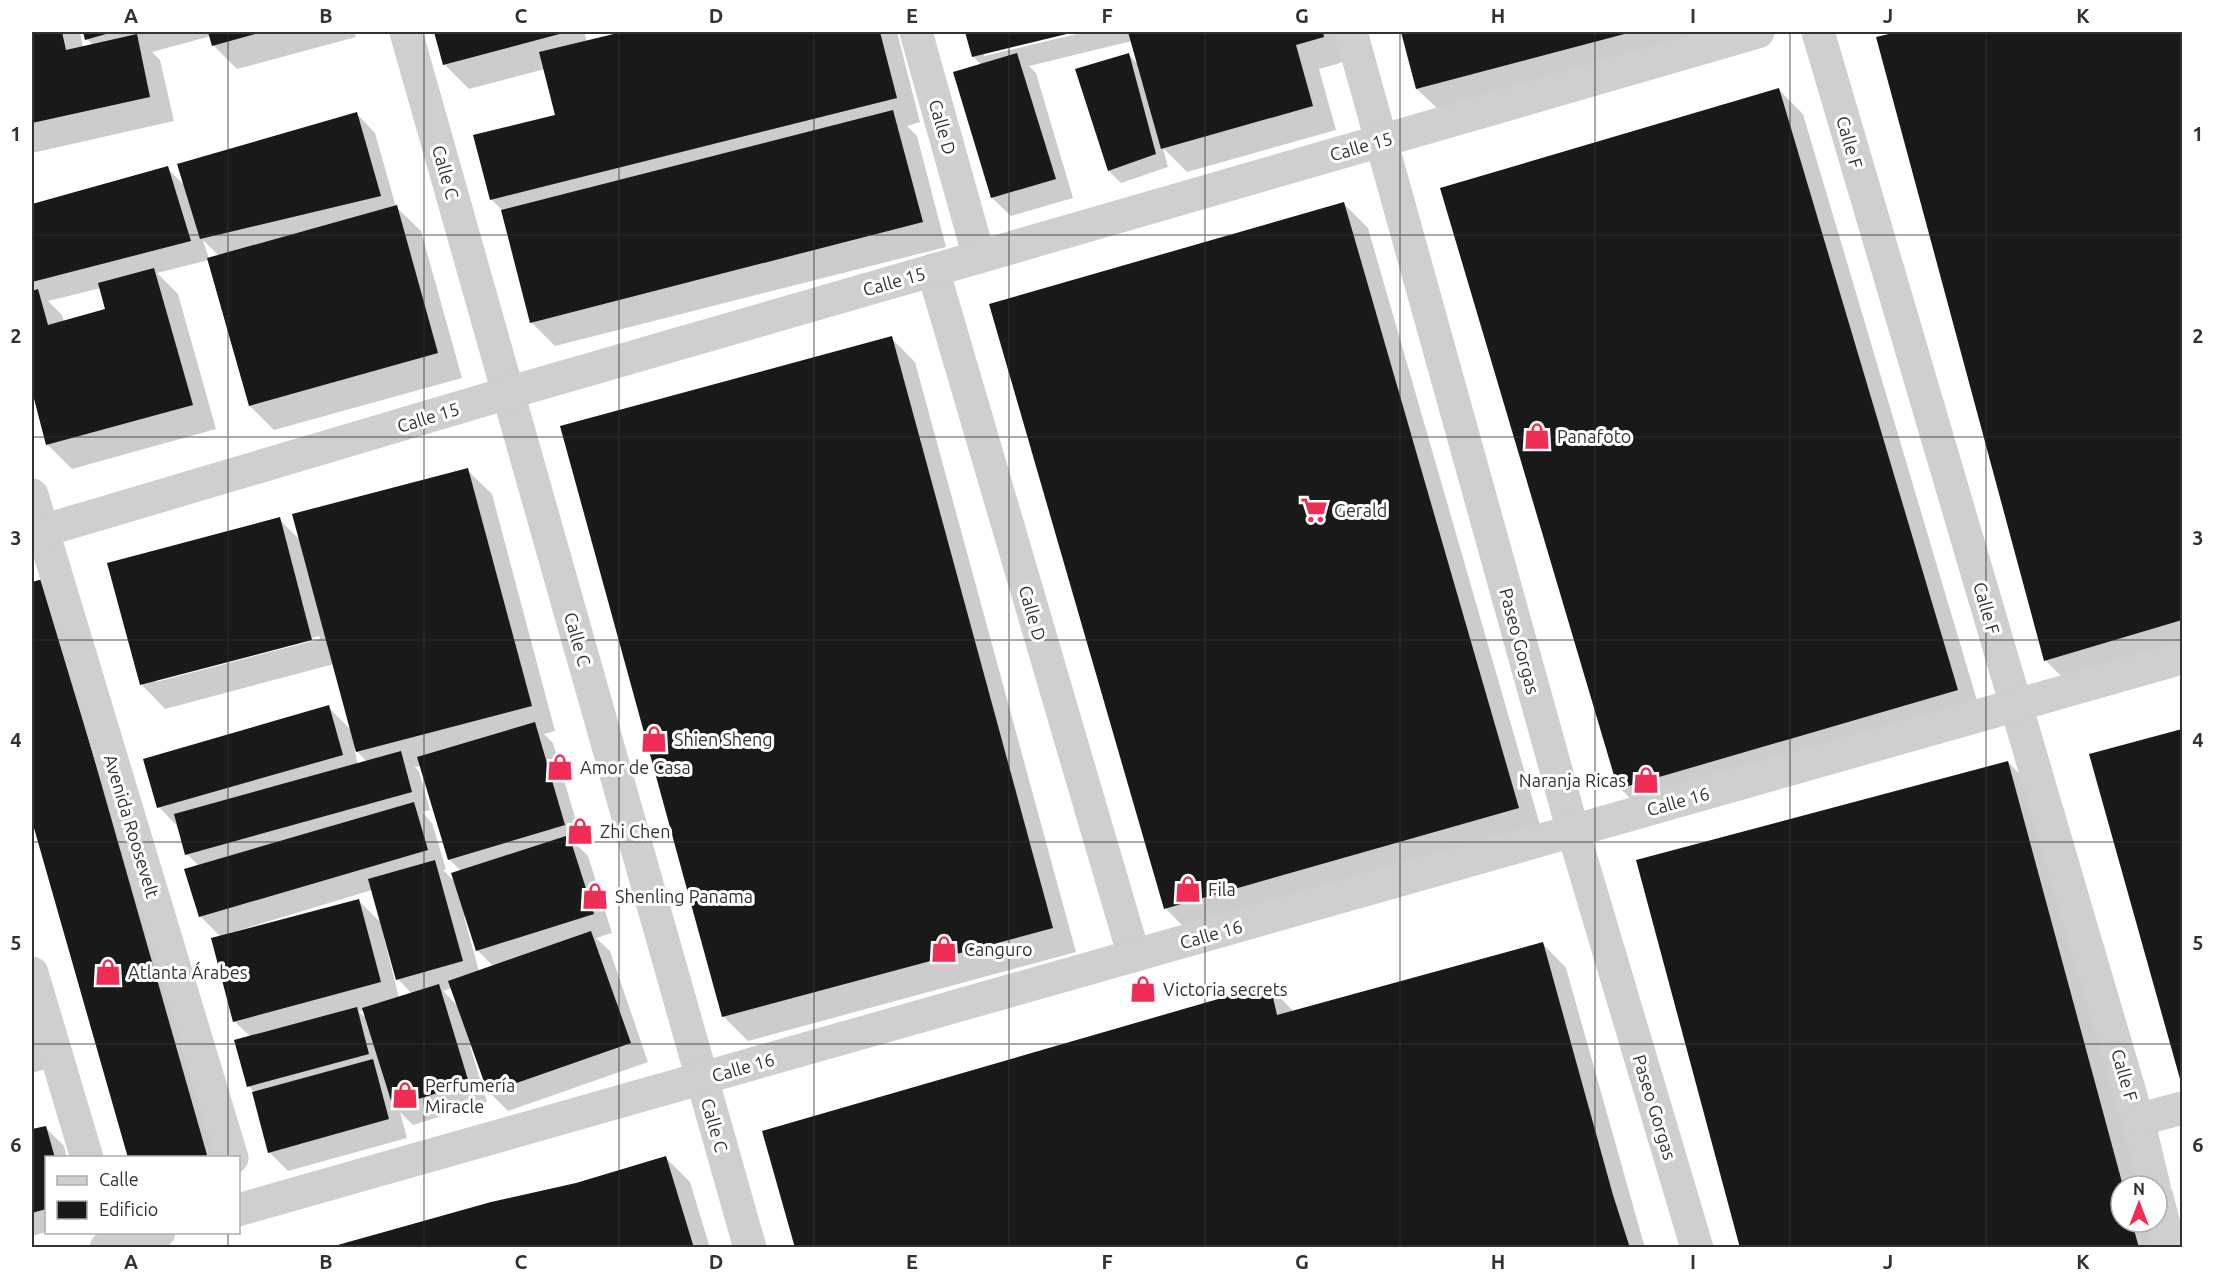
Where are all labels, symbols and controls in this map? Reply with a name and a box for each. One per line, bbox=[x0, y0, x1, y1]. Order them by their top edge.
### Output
text: A bbox=[124, 4, 138, 27]
text: B bbox=[319, 4, 333, 27]
text: C bbox=[515, 4, 528, 27]
text: D bbox=[709, 4, 723, 27]
text: E bbox=[906, 4, 918, 27]
text: F bbox=[1101, 4, 1113, 27]
text: G bbox=[1295, 4, 1309, 27]
text: H bbox=[1491, 4, 1505, 27]
text: I bbox=[1690, 4, 1696, 27]
text: J bbox=[1883, 4, 1893, 27]
text: K bbox=[2076, 4, 2090, 27]
street label: Calle D bbox=[926, 97, 960, 157]
street label: Calle F bbox=[1833, 114, 1867, 170]
text: 1 bbox=[10, 122, 22, 145]
text: 1 bbox=[2192, 122, 2204, 145]
street label: Calle 15 bbox=[1327, 128, 1395, 164]
street label: Calle C bbox=[429, 143, 463, 201]
street label: Calle 15 bbox=[860, 263, 928, 299]
text: 2 bbox=[10, 324, 22, 347]
text: 2 bbox=[2192, 324, 2204, 347]
street label: Calle 15 bbox=[394, 398, 462, 436]
shop icon: Panafoto bbox=[1522, 421, 1552, 451]
place label: Panafoto bbox=[1557, 426, 1631, 446]
supermarket icon: Gerald bbox=[1299, 495, 1329, 525]
place label: Gerald bbox=[1334, 500, 1387, 520]
text: 3 bbox=[10, 526, 22, 549]
text: 3 bbox=[2192, 526, 2204, 549]
street label: Calle F bbox=[1970, 580, 2004, 636]
street label: Calle D bbox=[1016, 583, 1050, 643]
street label: Paseo Gorgas bbox=[1496, 586, 1544, 696]
street label: Calle C bbox=[561, 610, 595, 668]
shop icon: Shien Sheng bbox=[639, 724, 669, 754]
text: 4 bbox=[10, 728, 22, 751]
text: 4 bbox=[2192, 728, 2204, 751]
place label: Shien Sheng bbox=[674, 729, 773, 749]
street label: Avenida Roosevelt bbox=[101, 752, 163, 900]
shop icon: Amor de Casa bbox=[545, 752, 575, 782]
place label: Amor de Casa bbox=[580, 757, 691, 777]
shop icon: Naranja Ricas bbox=[1631, 765, 1661, 795]
place label: Naranja Ricas bbox=[1519, 770, 1626, 790]
street label: Calle 16 bbox=[1644, 783, 1712, 819]
shop icon: Zhi Chen bbox=[565, 816, 595, 846]
place label: Zhi Chen bbox=[600, 821, 671, 841]
shop icon: Fila bbox=[1173, 874, 1203, 904]
place label: Fila bbox=[1208, 879, 1236, 899]
shop icon: Shenling Panama bbox=[580, 881, 610, 911]
place label: Shenling Panama bbox=[615, 886, 753, 906]
street label: Calle 16 bbox=[1177, 916, 1245, 952]
text: 5 bbox=[10, 931, 22, 954]
text: 5 bbox=[2192, 931, 2204, 954]
shop icon: Canguro bbox=[929, 934, 959, 964]
place label: Canguro bbox=[964, 939, 1033, 959]
shop icon: Atlanta Árabes bbox=[93, 957, 123, 987]
place label: Atlanta Árabes bbox=[128, 961, 248, 982]
shop icon: Victoria secrets bbox=[1128, 974, 1158, 1004]
place label: Victoria secrets bbox=[1163, 979, 1288, 999]
street label: Calle F bbox=[2108, 1047, 2142, 1103]
street label: Calle 16 bbox=[709, 1049, 777, 1085]
street label: Paseo Gorgas bbox=[1630, 1052, 1681, 1162]
place label: Perfumería Miracle bbox=[425, 1075, 515, 1116]
shop icon: Perfumería Miracle bbox=[390, 1080, 420, 1110]
street label: Calle C bbox=[698, 1096, 732, 1154]
text: 6 bbox=[10, 1133, 22, 1156]
text: 6 bbox=[2192, 1133, 2204, 1156]
legend bbox=[45, 1156, 240, 1234]
text: Calle bbox=[99, 1169, 139, 1189]
north arrow bbox=[2109, 1174, 2169, 1234]
text: N bbox=[2133, 1180, 2145, 1198]
text: Edificio bbox=[99, 1199, 158, 1219]
text: A bbox=[124, 1250, 138, 1273]
text: B bbox=[319, 1250, 333, 1273]
text: C bbox=[515, 1250, 528, 1273]
text: D bbox=[709, 1250, 723, 1273]
text: E bbox=[906, 1250, 918, 1273]
text: F bbox=[1101, 1250, 1113, 1273]
text: G bbox=[1295, 1250, 1309, 1273]
text: H bbox=[1491, 1250, 1505, 1273]
text: I bbox=[1690, 1250, 1696, 1273]
text: J bbox=[1883, 1250, 1893, 1273]
text: K bbox=[2076, 1250, 2090, 1273]

